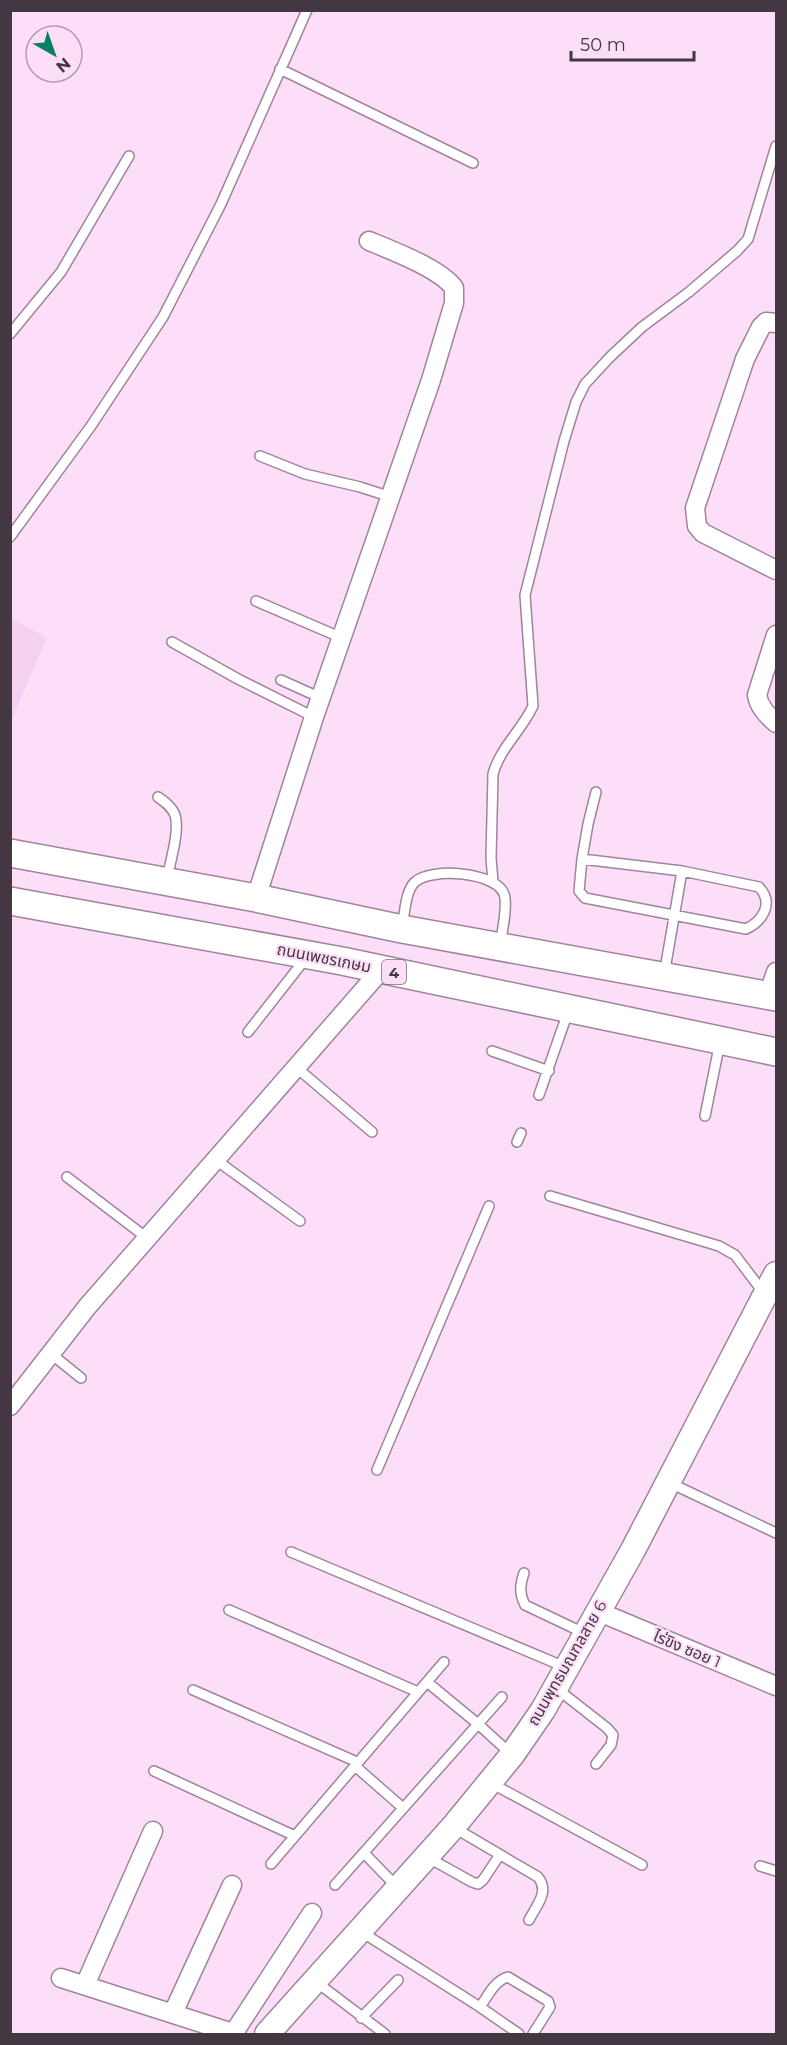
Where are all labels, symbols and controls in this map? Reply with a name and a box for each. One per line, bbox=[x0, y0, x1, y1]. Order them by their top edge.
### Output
north arrow bbox=[24, 24, 84, 84]
scale bar bbox=[571, 24, 694, 62]
text: 50 m bbox=[580, 34, 626, 56]
text: N bbox=[52, 54, 74, 77]
street label: ถนนเพชรเกษม bbox=[275, 940, 373, 976]
road number: 4 bbox=[382, 960, 406, 984]
street label: ถนนพุทธมณฑลสาย 6 bbox=[523, 1597, 611, 1729]
street label: ไร่ขิง ซอย 1 bbox=[649, 1626, 724, 1672]

